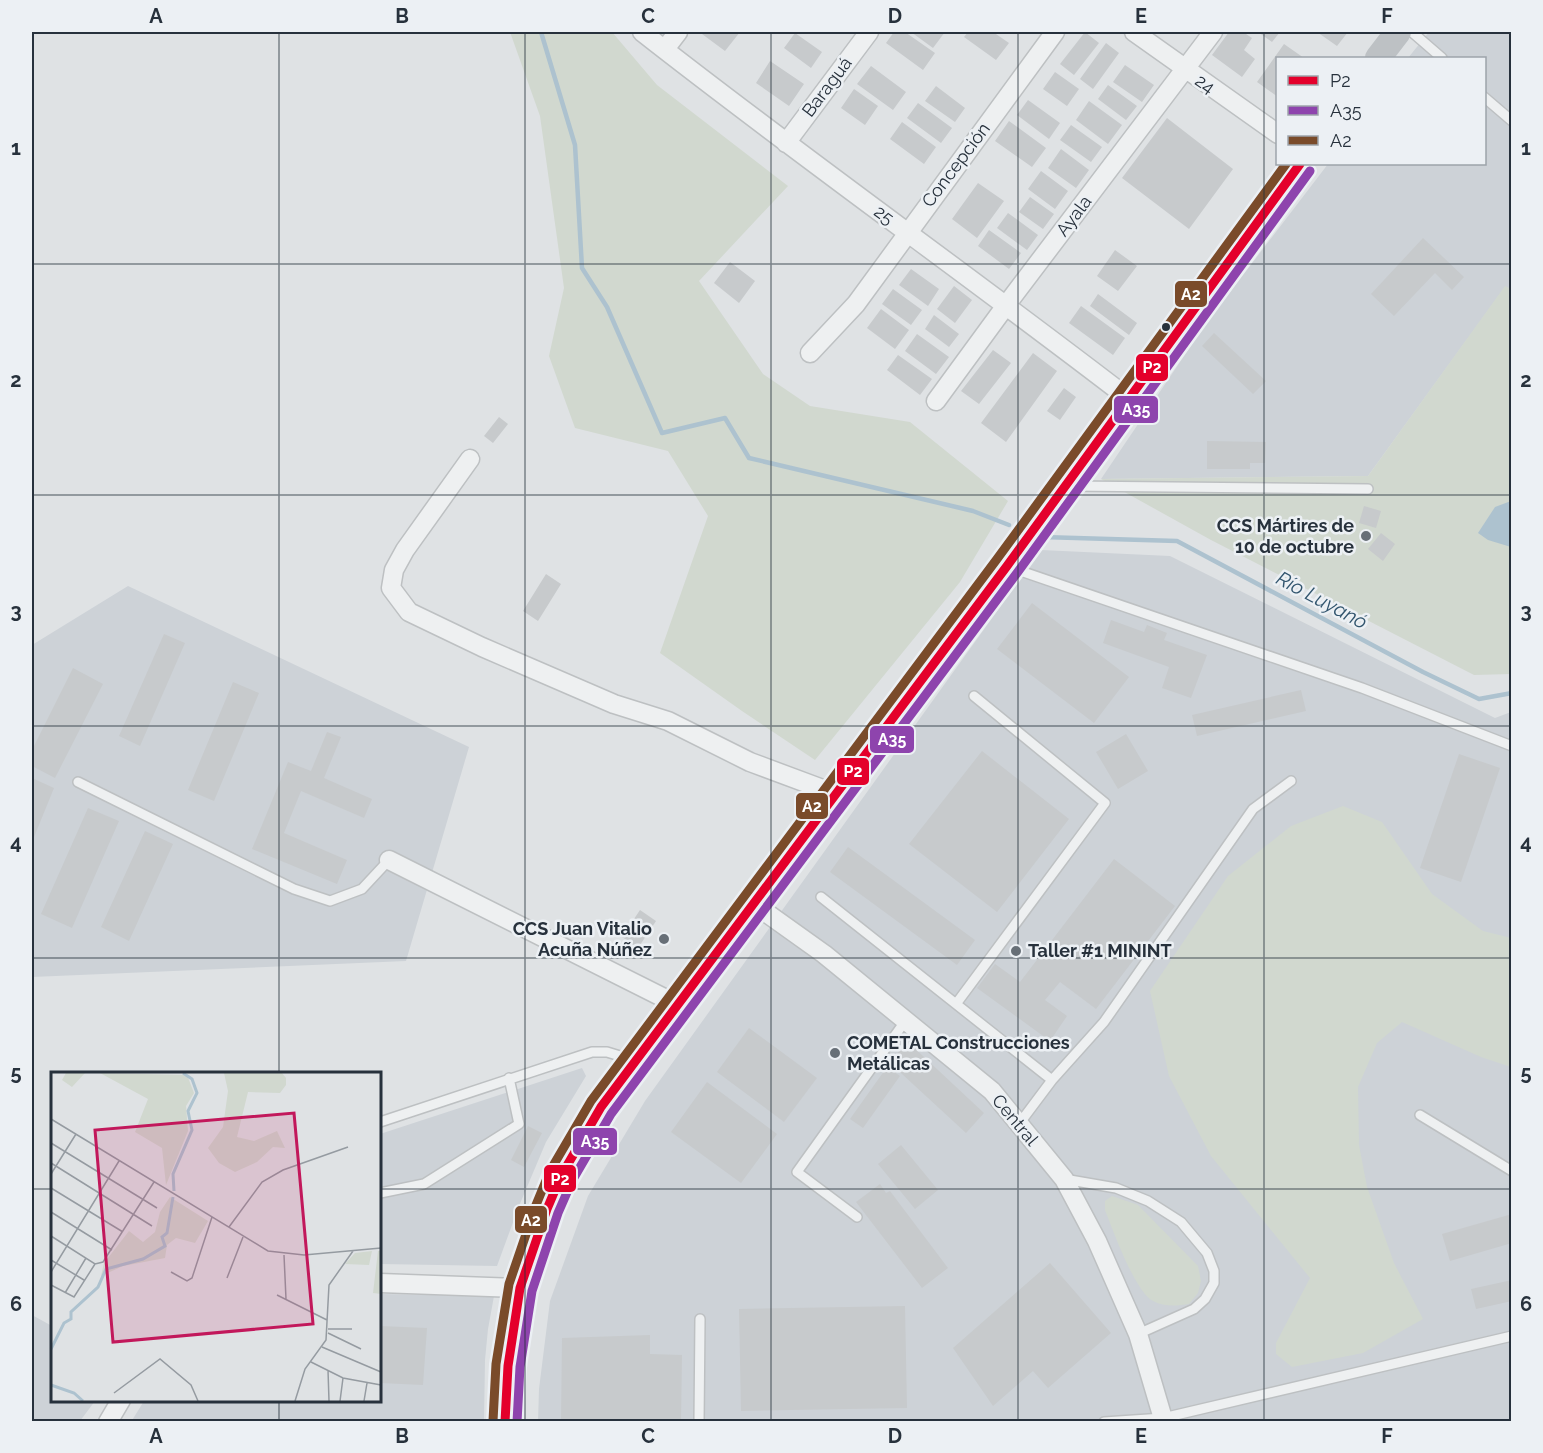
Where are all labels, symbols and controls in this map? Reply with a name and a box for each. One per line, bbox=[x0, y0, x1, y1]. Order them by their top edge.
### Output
text: A bbox=[149, 4, 163, 28]
text: B bbox=[395, 4, 409, 28]
text: C bbox=[641, 4, 655, 28]
text: D bbox=[888, 4, 902, 28]
text: E bbox=[1135, 4, 1147, 28]
text: F bbox=[1381, 4, 1393, 28]
street label: Baraguá bbox=[797, 53, 856, 121]
legend bbox=[1276, 57, 1486, 165]
street label: 24 bbox=[1191, 69, 1219, 98]
text: P2 bbox=[1330, 70, 1351, 91]
text: A35 bbox=[1330, 100, 1362, 121]
street label: Concepción bbox=[917, 118, 994, 211]
text: A2 bbox=[1330, 130, 1352, 151]
text: 1 bbox=[11, 136, 21, 160]
text: 1 bbox=[1521, 136, 1531, 160]
street label: Ayala bbox=[1052, 191, 1096, 240]
street label: 25 bbox=[870, 200, 898, 229]
line badge: A2 bbox=[1174, 280, 1208, 308]
text: A2 bbox=[1181, 285, 1201, 304]
unlabelled marker bbox=[1160, 321, 1172, 333]
line badge: P2 bbox=[1135, 353, 1169, 382]
text: P2 bbox=[1143, 358, 1162, 377]
text: 2 bbox=[10, 368, 22, 392]
text: 2 bbox=[1520, 368, 1532, 392]
line badge: A35 bbox=[1113, 395, 1159, 424]
text: A35 bbox=[1122, 400, 1150, 419]
place label: CCS Mártires de 10 de octubre bbox=[1217, 515, 1354, 557]
marker: CCS Mártires de 10 de octubre bbox=[1359, 529, 1373, 543]
water label: Río Luyanó bbox=[1272, 566, 1372, 634]
text: 3 bbox=[10, 599, 22, 623]
text: 3 bbox=[1520, 599, 1532, 623]
line badge: A35 bbox=[869, 725, 915, 754]
text: A35 bbox=[878, 730, 906, 749]
line badge: P2 bbox=[836, 757, 870, 786]
text: P2 bbox=[844, 762, 863, 781]
line badge: A2 bbox=[795, 792, 829, 820]
text: A2 bbox=[802, 797, 822, 816]
text: 4 bbox=[10, 830, 22, 854]
text: 4 bbox=[1520, 830, 1532, 854]
place label: CCS Juan Vitalio Acuña Núñez bbox=[513, 918, 652, 960]
marker: CCS Juan Vitalio Acuña Núñez bbox=[657, 932, 671, 946]
place label: Taller #1 MININT bbox=[1028, 940, 1172, 961]
marker: Taller #1 MININT bbox=[1009, 944, 1023, 958]
place label: COMETAL Construcciones Metálicas bbox=[847, 1032, 1070, 1074]
marker: COMETAL Construcciones Metálicas bbox=[828, 1046, 842, 1060]
text: 5 bbox=[10, 1061, 22, 1085]
text: 5 bbox=[1520, 1061, 1532, 1085]
inset map bbox=[51, 1072, 381, 1402]
street label: Central bbox=[988, 1090, 1043, 1150]
line badge: A35 bbox=[572, 1127, 618, 1156]
text: A35 bbox=[581, 1132, 609, 1151]
line badge: P2 bbox=[543, 1164, 577, 1193]
text: P2 bbox=[551, 1170, 570, 1189]
line badge: A2 bbox=[514, 1205, 548, 1234]
text: A2 bbox=[521, 1211, 541, 1230]
text: 6 bbox=[10, 1292, 22, 1316]
text: 6 bbox=[1520, 1292, 1532, 1316]
text: A bbox=[149, 1424, 163, 1448]
text: B bbox=[395, 1424, 409, 1448]
text: C bbox=[641, 1424, 655, 1448]
text: D bbox=[888, 1424, 902, 1448]
text: E bbox=[1135, 1424, 1147, 1448]
text: F bbox=[1381, 1424, 1393, 1448]

